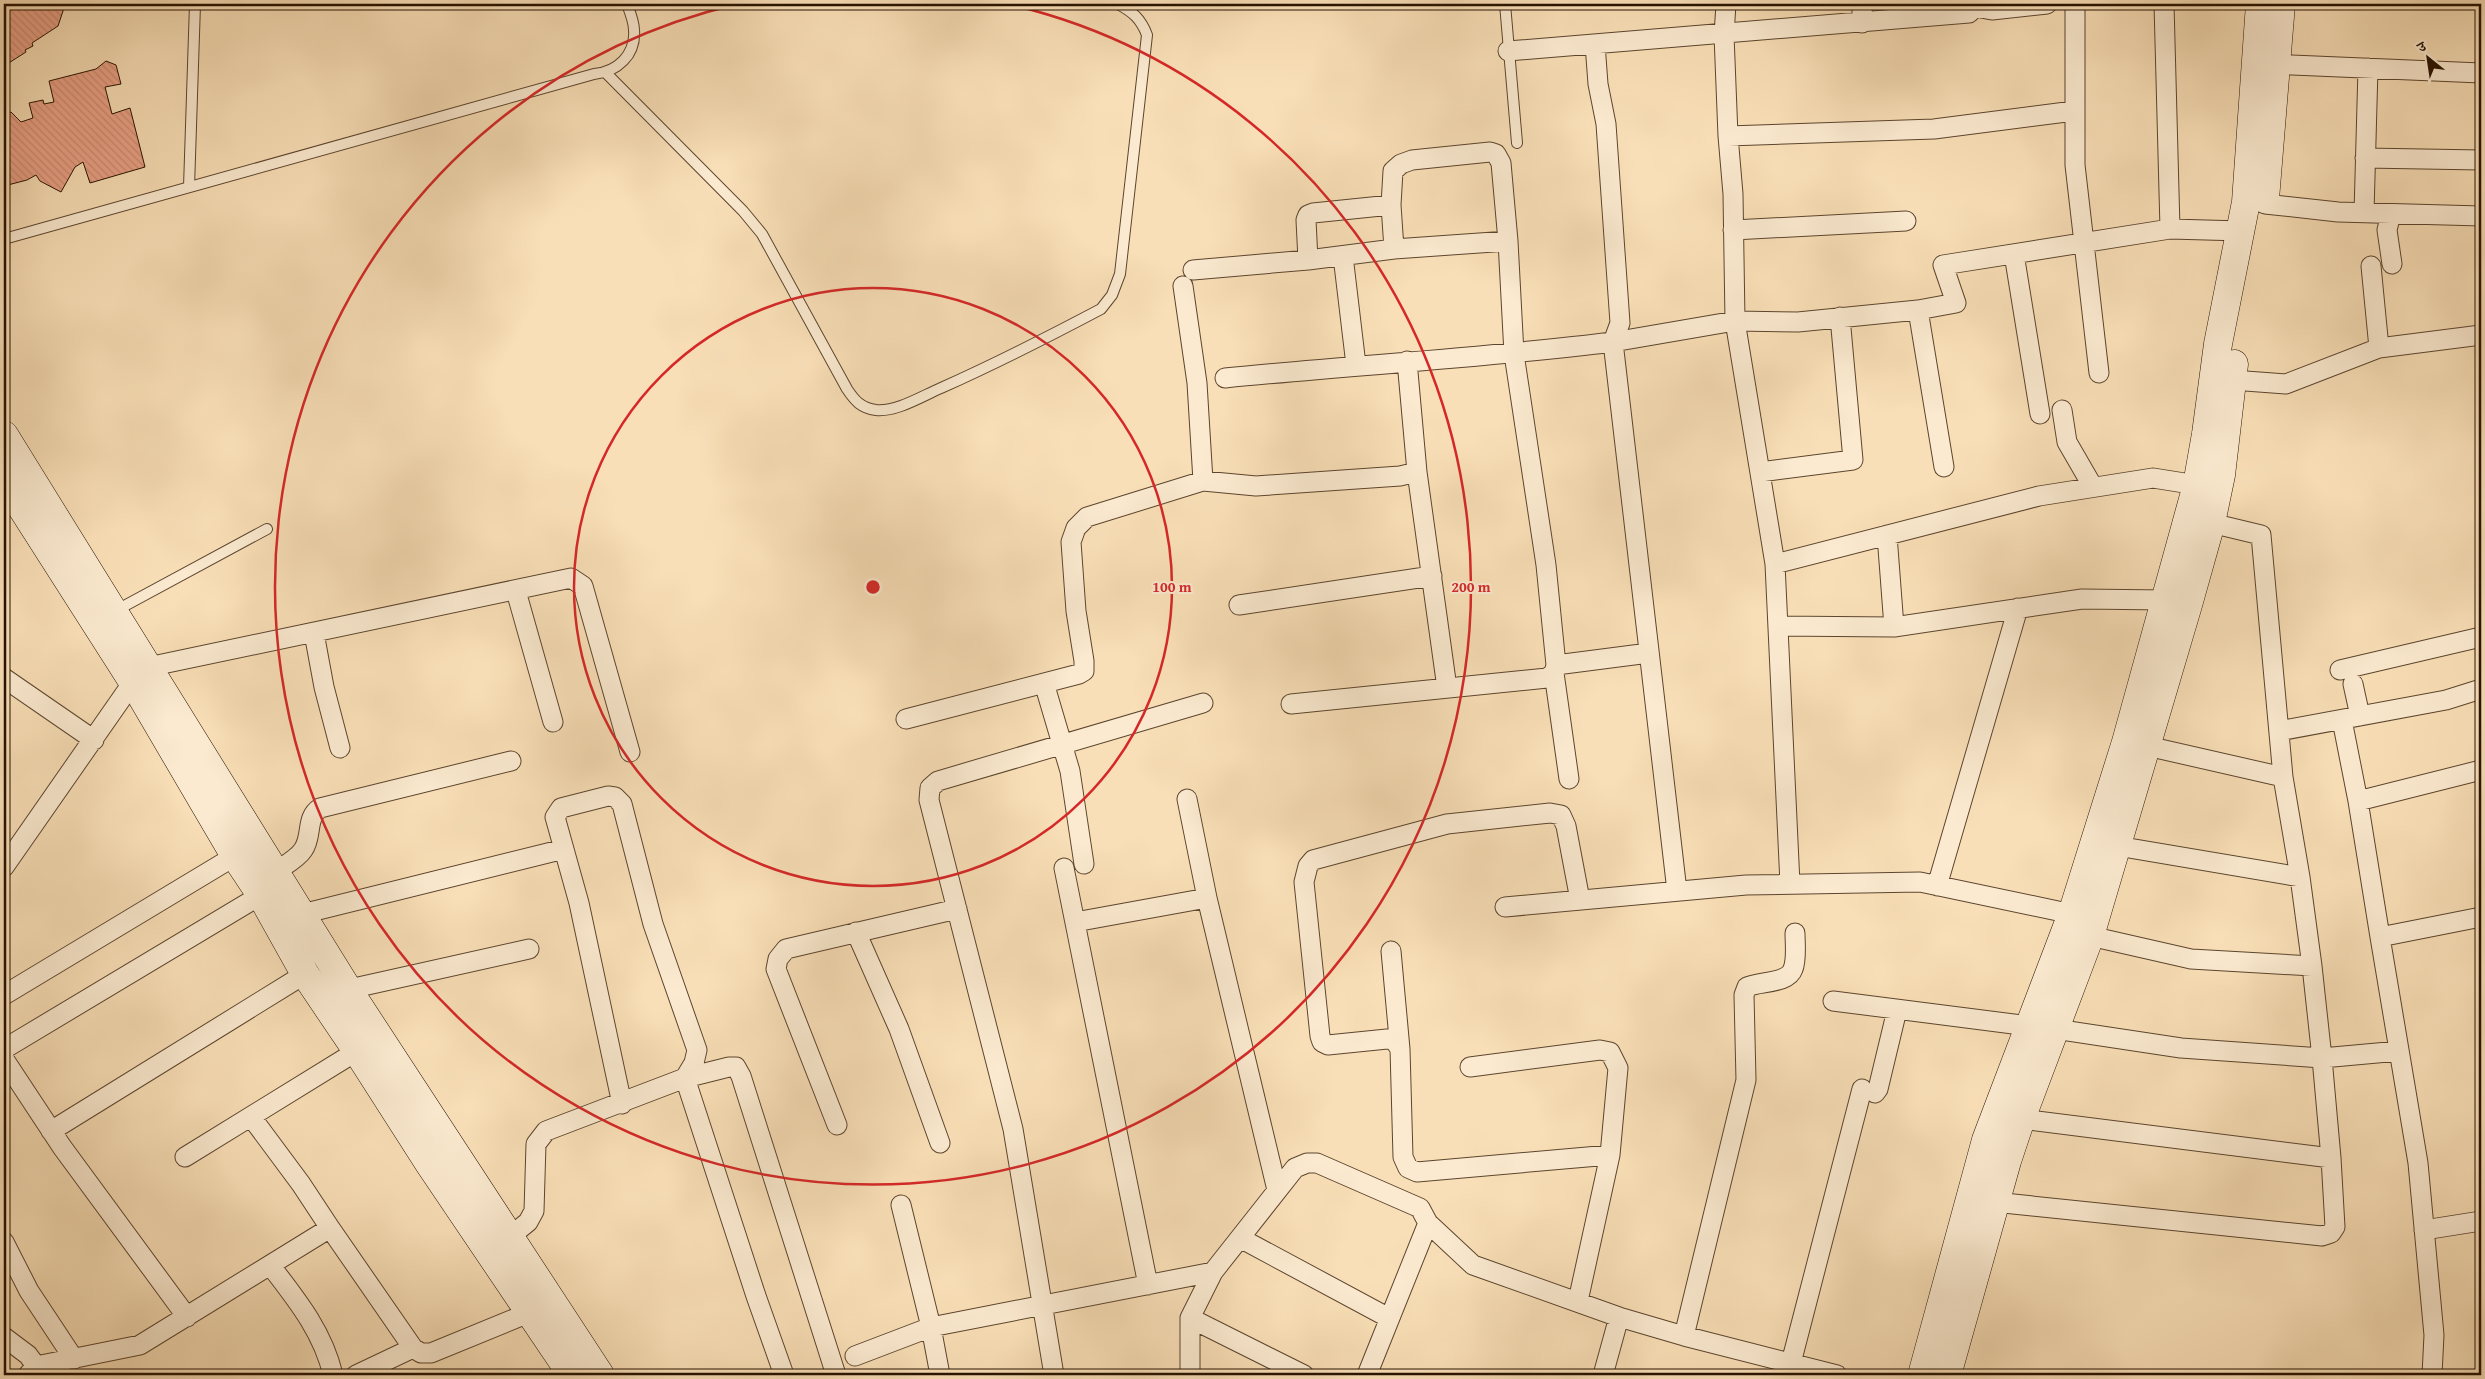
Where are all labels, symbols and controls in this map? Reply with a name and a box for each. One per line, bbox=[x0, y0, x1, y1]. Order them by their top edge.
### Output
north arrow bbox=[2402, 32, 2452, 82]
text: उ bbox=[2413, 36, 2430, 58]
text: 100 m bbox=[1152, 576, 1192, 597]
text: 200 m bbox=[1451, 576, 1491, 597]
centre of rings bbox=[864, 578, 882, 596]

